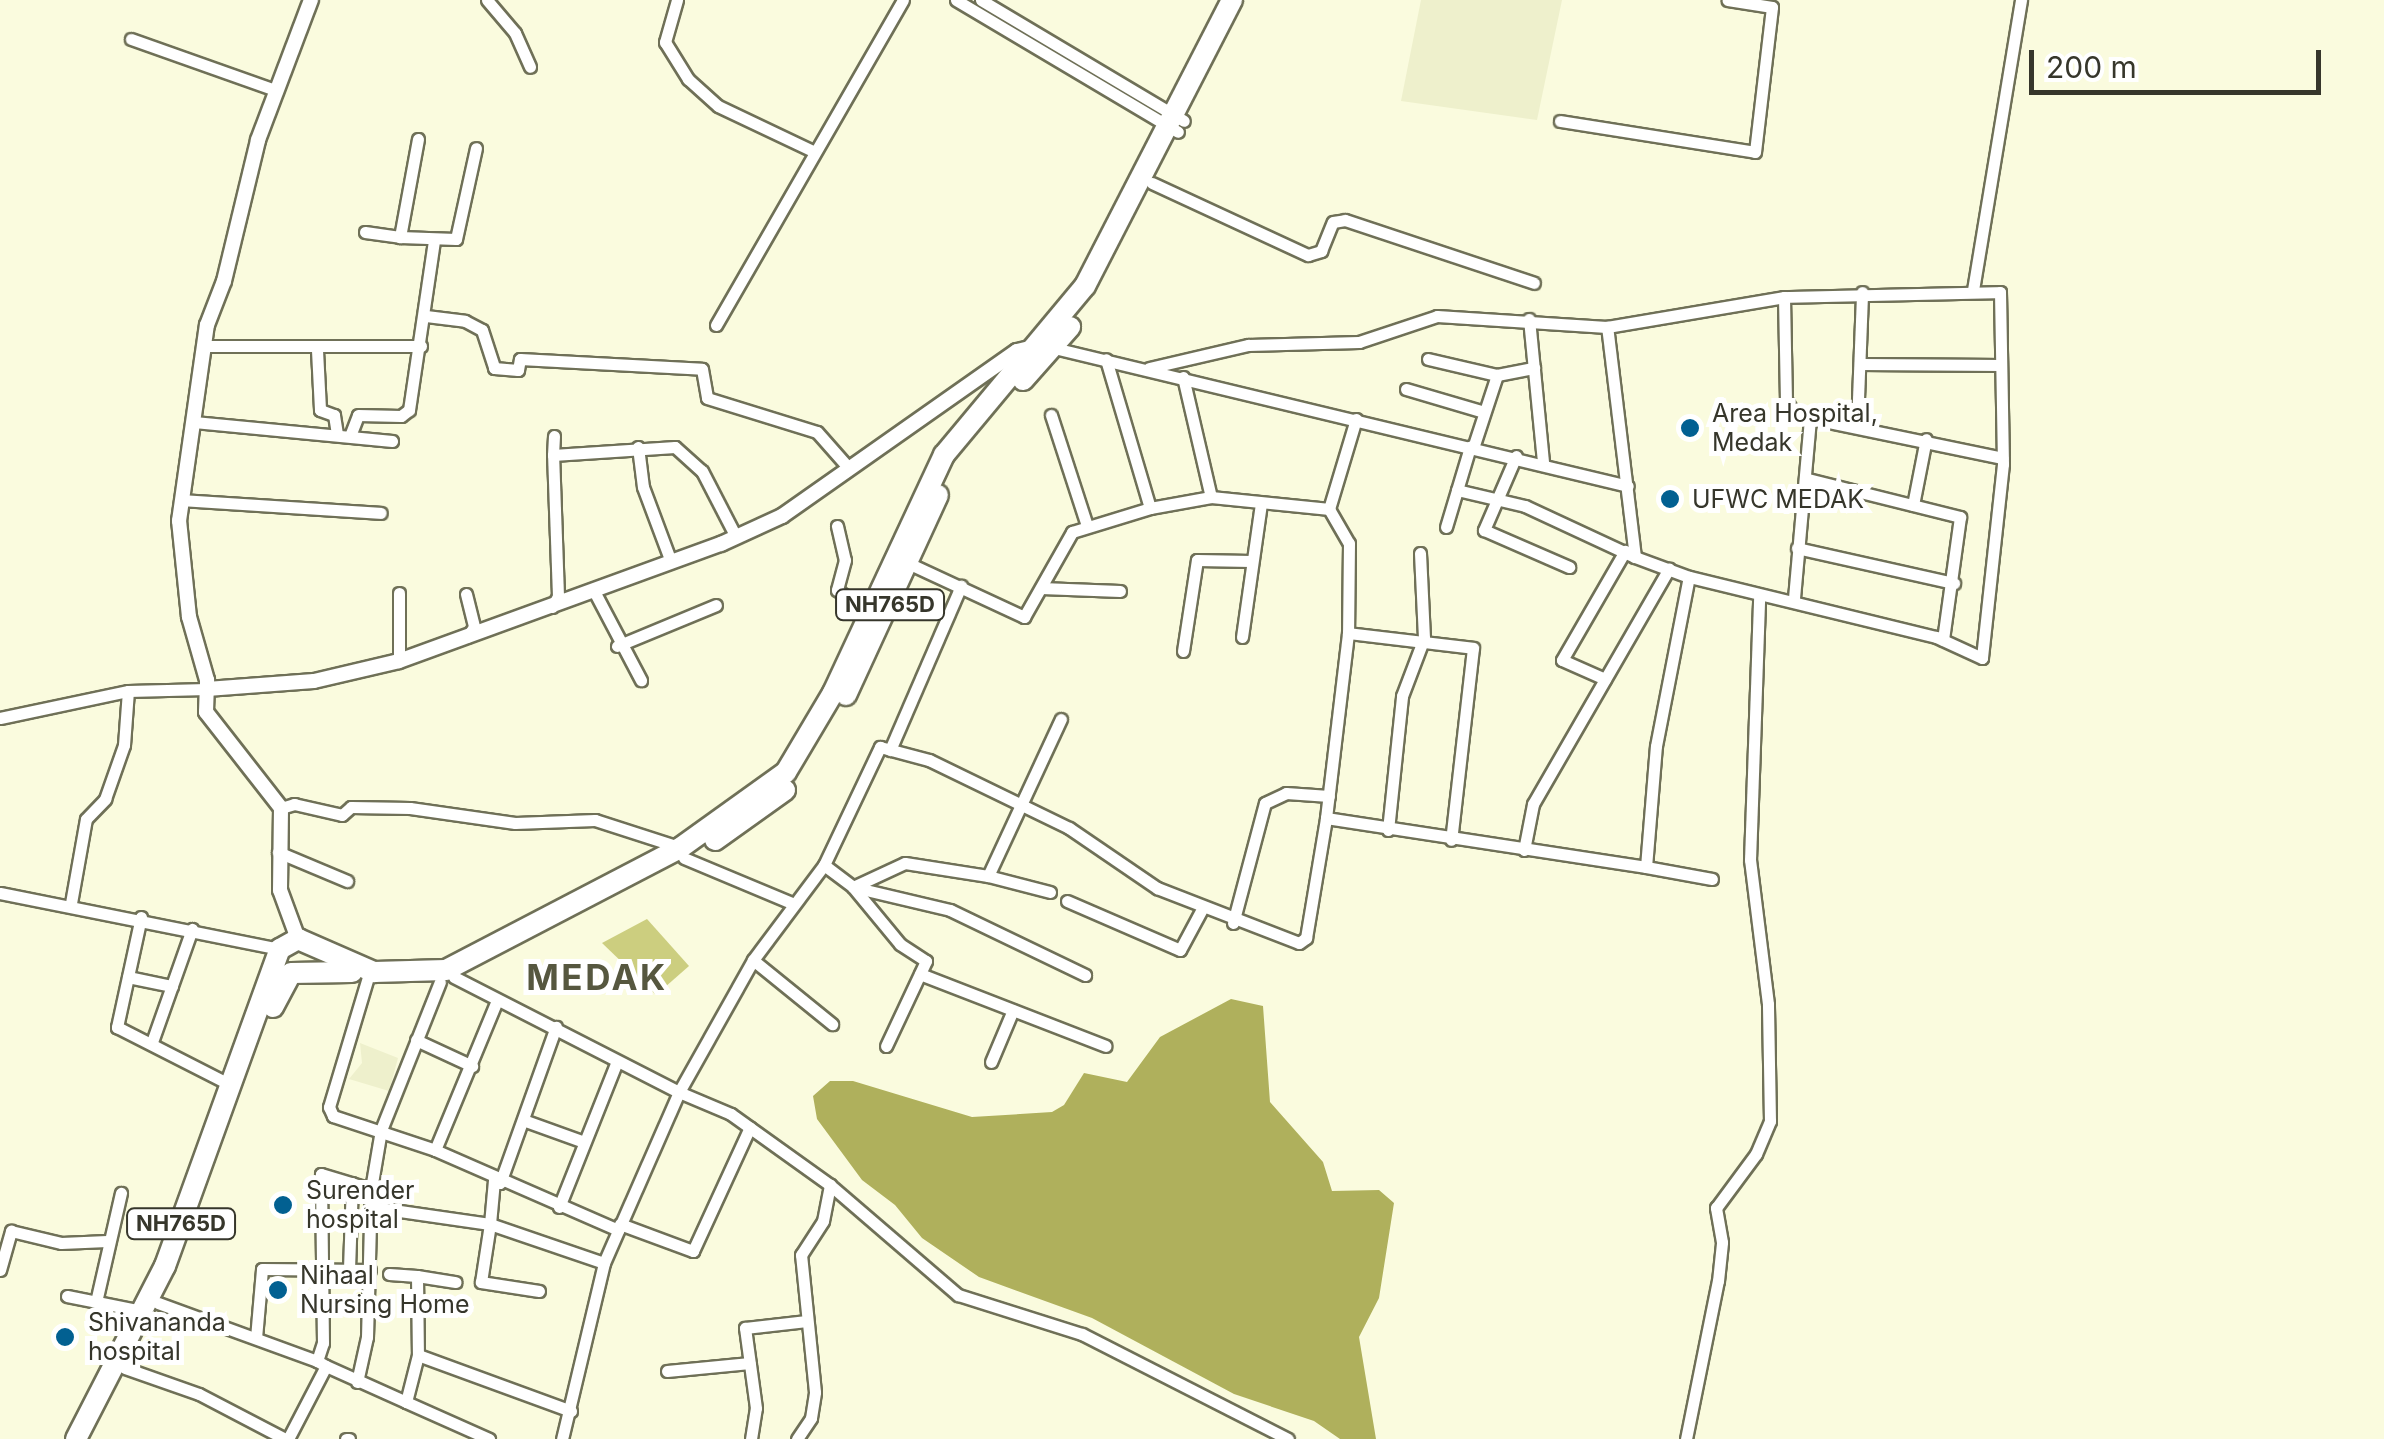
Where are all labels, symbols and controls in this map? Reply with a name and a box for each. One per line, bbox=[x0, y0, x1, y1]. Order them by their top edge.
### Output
scale bar bbox=[2034, 30, 2326, 92]
text: 200 m bbox=[2046, 49, 2137, 85]
place label: Area Hospital, Medak bbox=[1712, 399, 1878, 458]
marker: Area Hospital, Medak bbox=[1677, 415, 1703, 441]
place label: UFWC MEDAK bbox=[1692, 484, 1864, 514]
marker: UFWC MEDAK bbox=[1657, 486, 1683, 512]
road number: NH765D bbox=[835, 588, 945, 622]
district label: MEDAK bbox=[526, 956, 668, 998]
place label: Surender hospital bbox=[306, 1176, 414, 1235]
marker: Surender hospital bbox=[270, 1192, 296, 1218]
road number: NH765D bbox=[126, 1207, 236, 1241]
place label: Nihaal Nursing Home bbox=[300, 1261, 469, 1320]
marker: Nihaal Nursing Home bbox=[265, 1277, 291, 1303]
place label: Shivananda hospital bbox=[88, 1308, 226, 1367]
marker: Shivananda hospital bbox=[52, 1324, 78, 1350]

